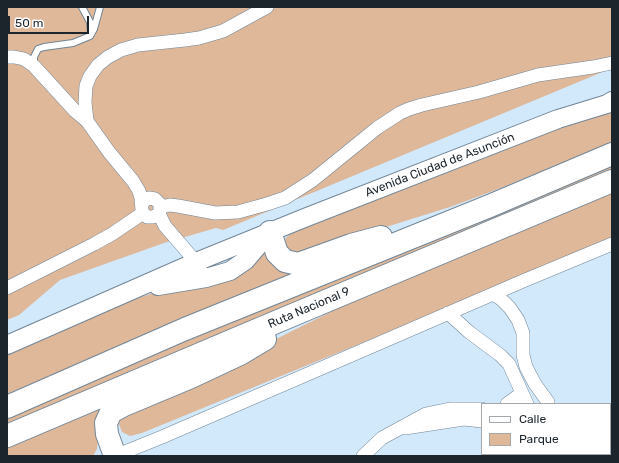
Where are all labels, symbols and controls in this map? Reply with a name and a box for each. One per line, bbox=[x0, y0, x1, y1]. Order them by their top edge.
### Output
scale bar bbox=[10, 8, 91, 34]
text: 50 m bbox=[15, 16, 43, 30]
street label: Avenida Ciudad de Asunción bbox=[363, 130, 517, 200]
street label: Ruta Nacional 9 bbox=[266, 284, 352, 332]
legend bbox=[481, 403, 611, 455]
text: Calle bbox=[519, 412, 546, 426]
text: Parque bbox=[519, 432, 559, 446]

